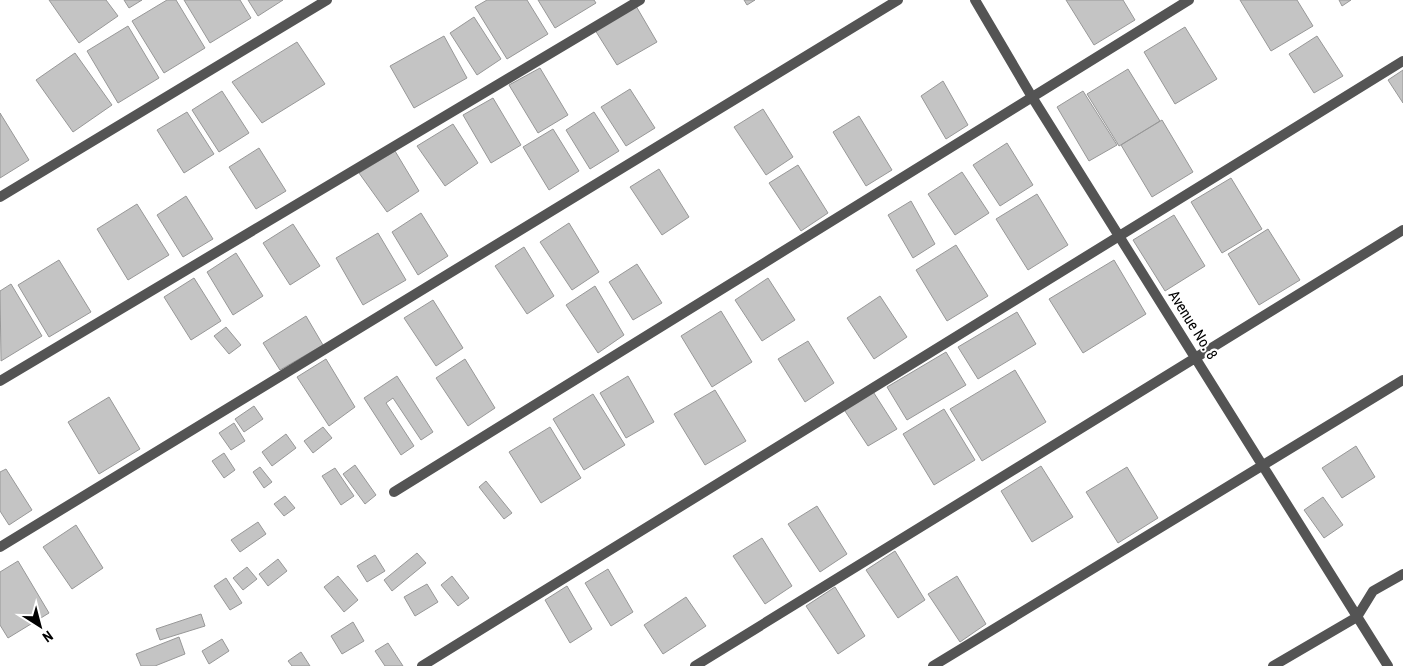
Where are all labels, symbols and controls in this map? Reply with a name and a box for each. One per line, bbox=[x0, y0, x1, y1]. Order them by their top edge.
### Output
street label: Avenue No. 8 bbox=[1165, 287, 1221, 363]
north arrow bbox=[15, 601, 65, 651]
text: N bbox=[39, 628, 56, 646]

